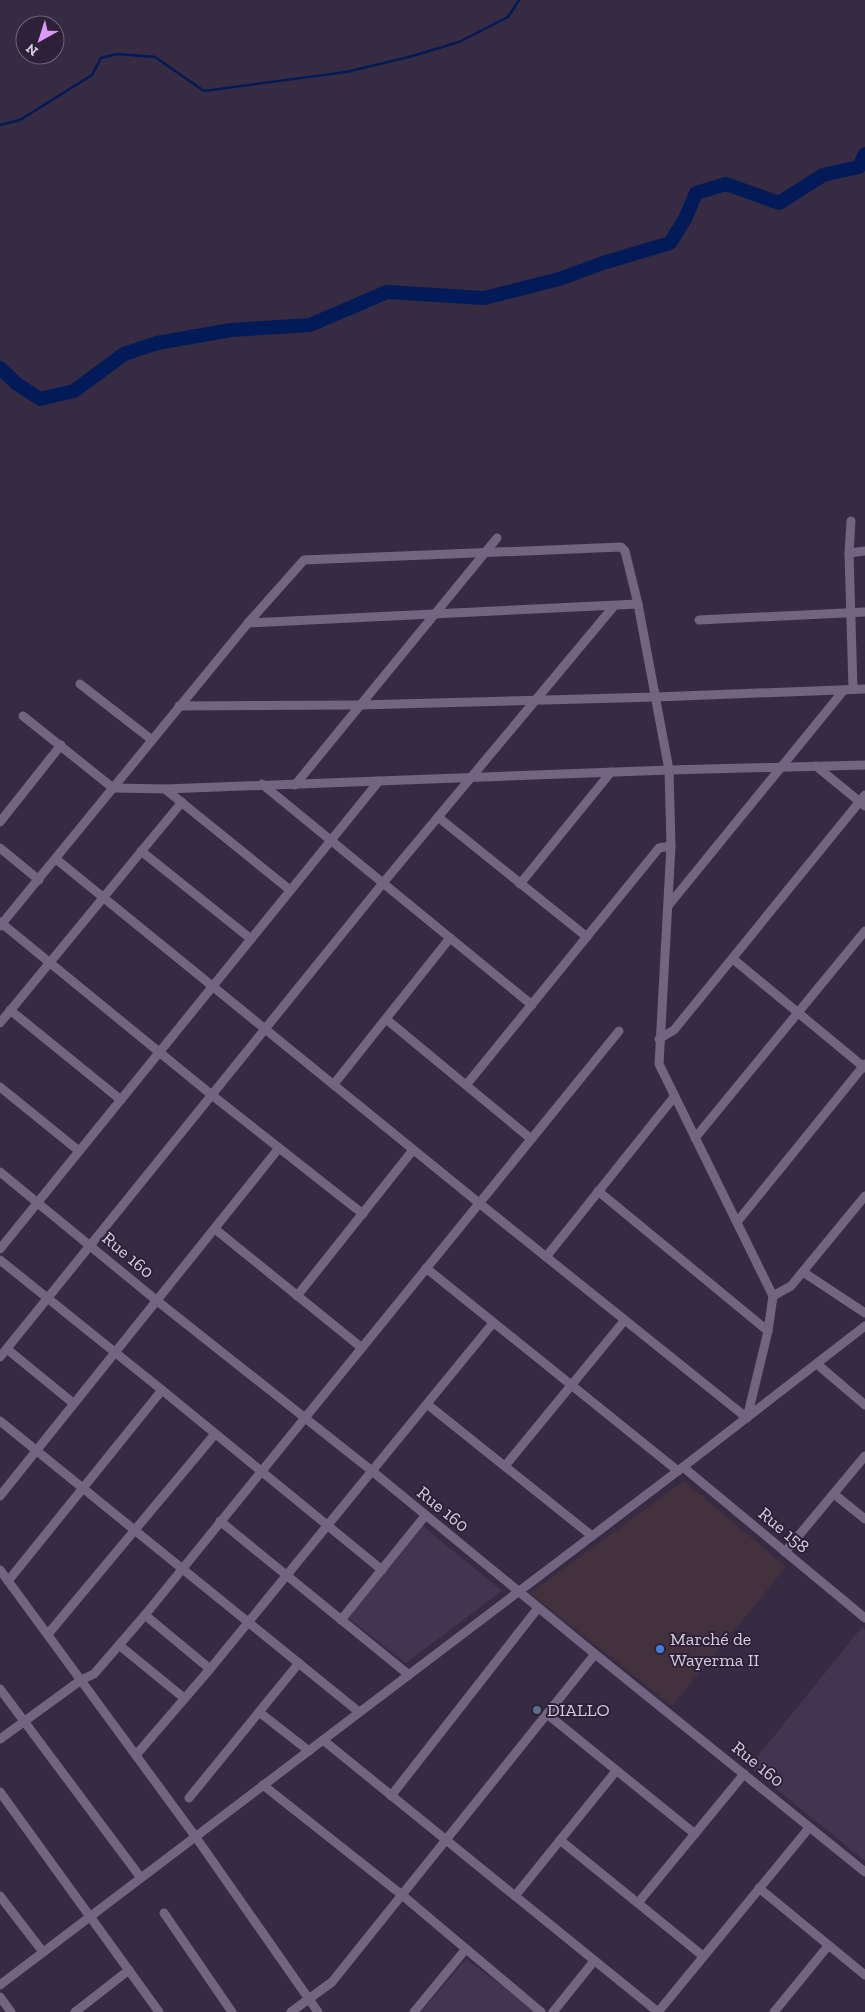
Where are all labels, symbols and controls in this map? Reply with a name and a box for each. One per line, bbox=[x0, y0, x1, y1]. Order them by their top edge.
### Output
north arrow bbox=[15, 15, 65, 65]
text: N bbox=[22, 40, 42, 60]
street label: Rue 160 bbox=[98, 1227, 158, 1283]
street label: Rue 160 bbox=[413, 1481, 473, 1537]
street label: Rue 158 bbox=[754, 1502, 814, 1558]
place label: Marché de Wayerma II bbox=[670, 1628, 759, 1671]
marker: Marché de Wayerma II bbox=[654, 1643, 666, 1655]
place label: DIALLO bbox=[547, 1699, 610, 1721]
marker: DIALLO bbox=[531, 1704, 543, 1716]
street label: Rue 160 bbox=[728, 1736, 788, 1792]

